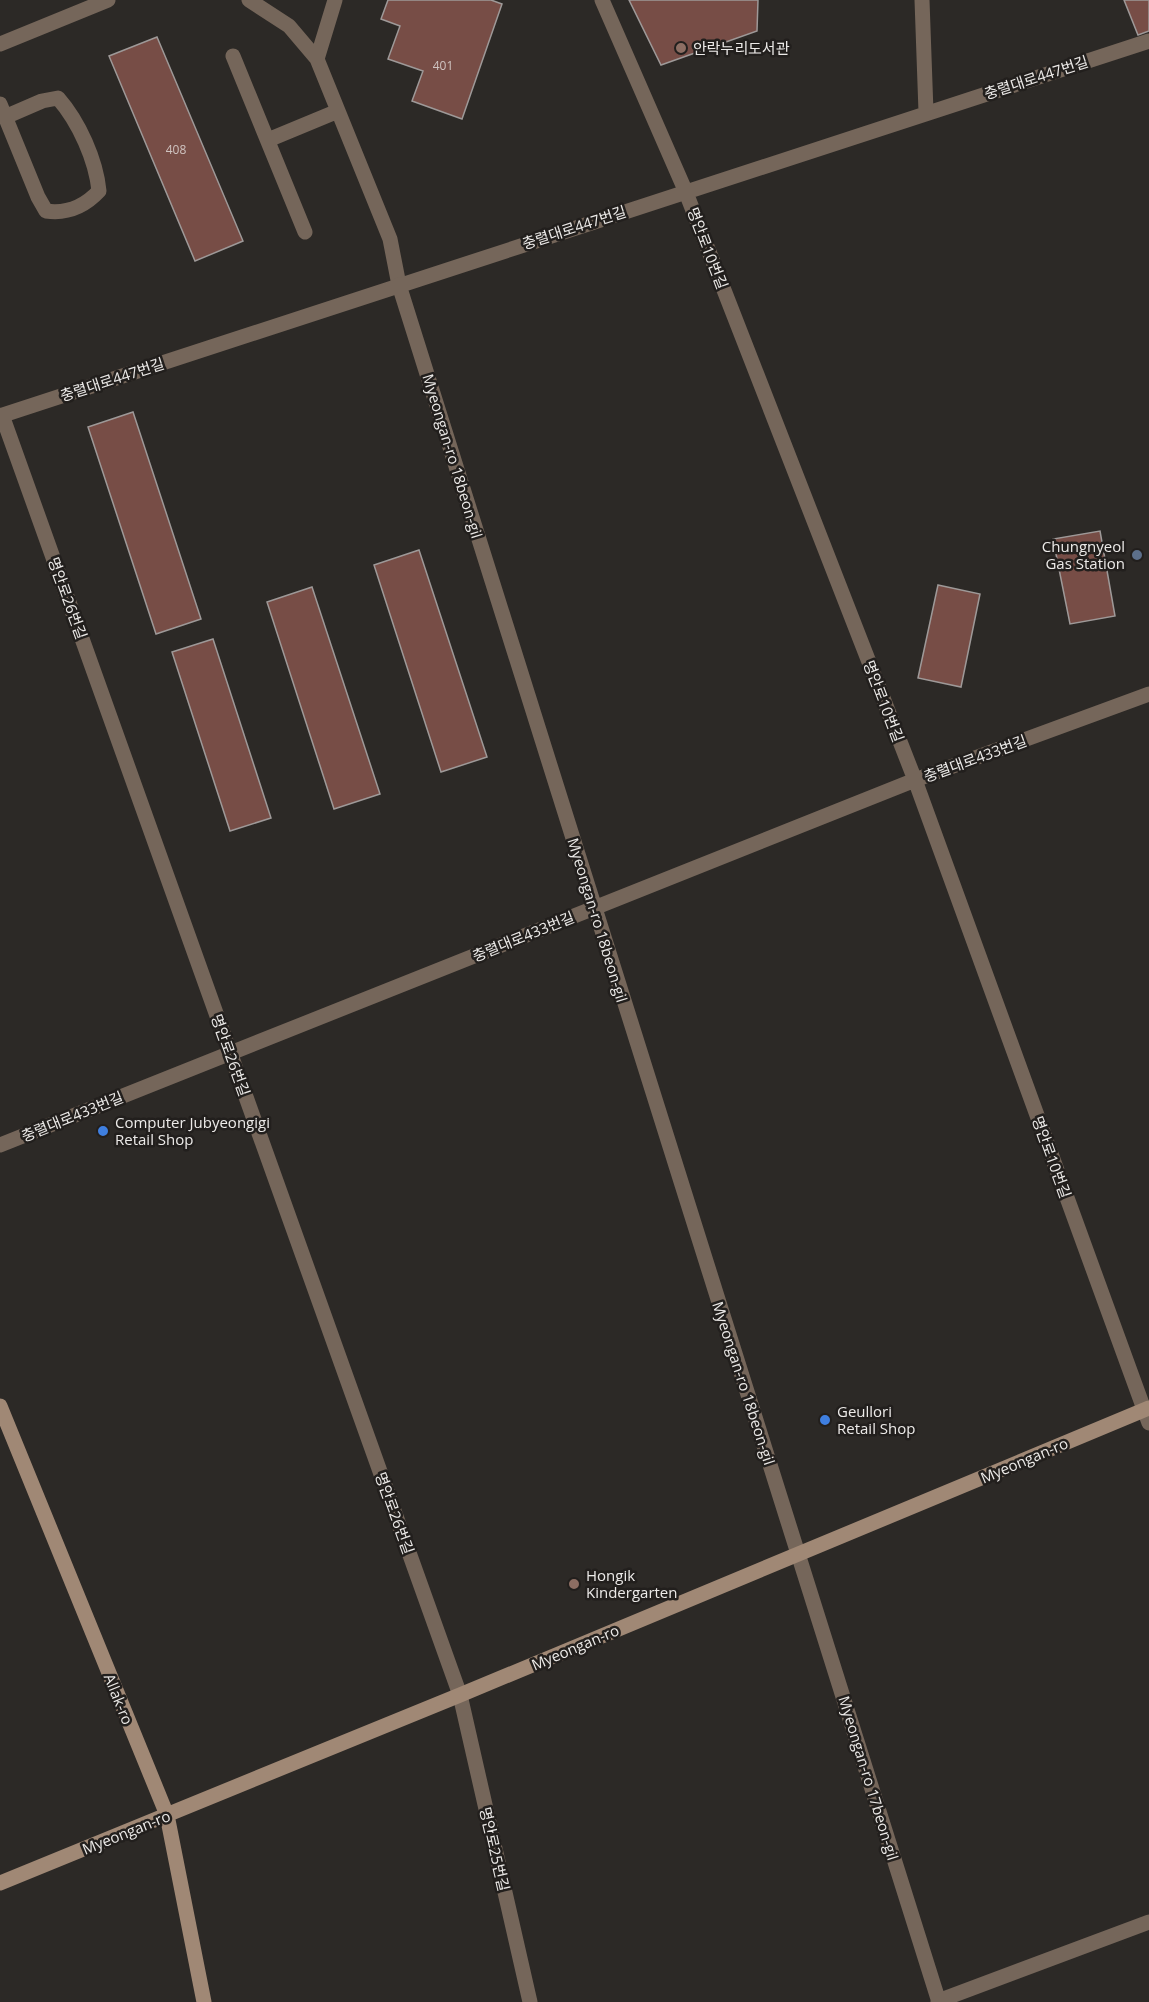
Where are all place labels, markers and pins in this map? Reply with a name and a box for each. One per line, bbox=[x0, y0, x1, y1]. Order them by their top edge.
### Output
place label: 안락누리도서관 bbox=[693, 38, 790, 58]
marker: 안락누리도서관 bbox=[674, 41, 688, 55]
place label: Chungnyeol Gas Station bbox=[1042, 536, 1125, 573]
marker: Chungnyeol Gas Station bbox=[1130, 548, 1144, 562]
place label: Computer Jubyeongigi Retail Shop bbox=[115, 1112, 270, 1149]
marker: Computer Jubyeongigi Retail Shop bbox=[96, 1124, 110, 1138]
place label: Geullori Retail Shop bbox=[837, 1401, 915, 1438]
marker: Geullori Retail Shop bbox=[818, 1413, 832, 1427]
place label: Hongik Kindergarten bbox=[586, 1565, 677, 1602]
marker: Hongik Kindergarten bbox=[567, 1577, 581, 1591]

